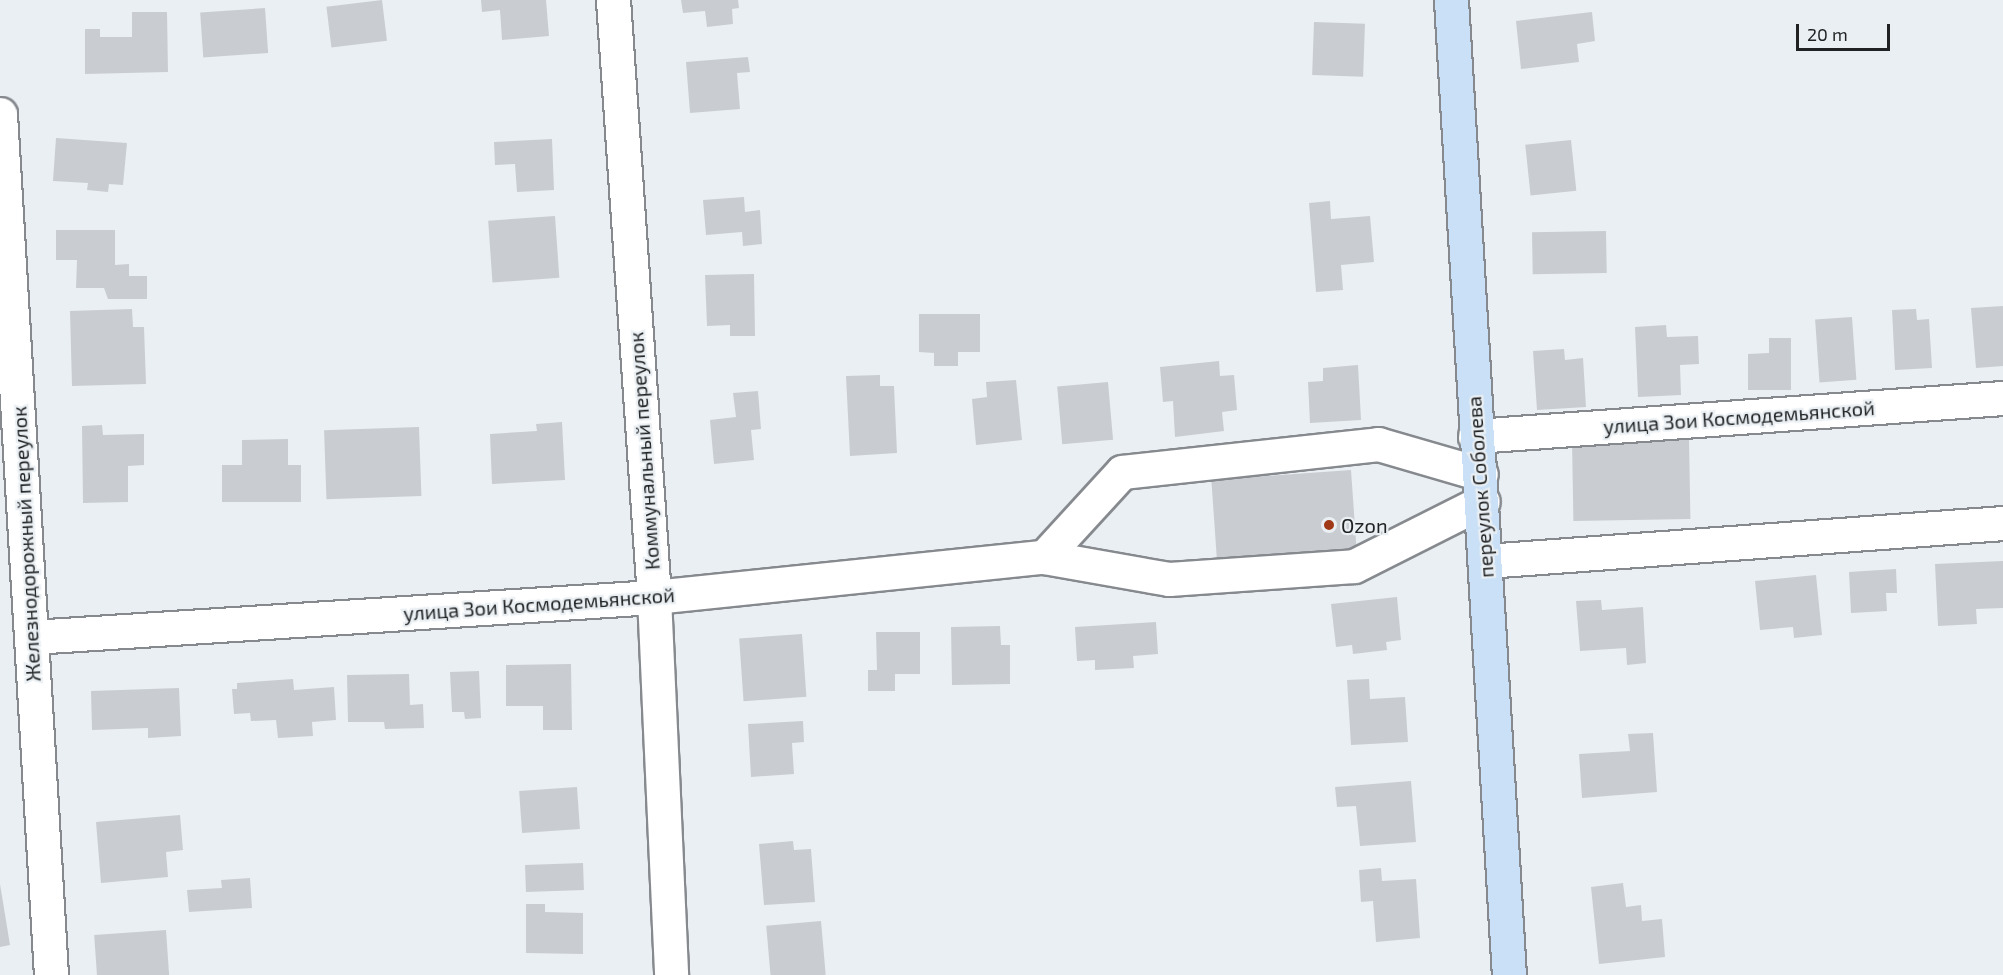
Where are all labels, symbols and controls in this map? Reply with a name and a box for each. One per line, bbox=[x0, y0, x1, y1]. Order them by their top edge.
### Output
scale bar bbox=[1799, 12, 1894, 50]
text: 20 m bbox=[1807, 23, 1848, 45]
street label: Коммунальный переулок bbox=[624, 331, 664, 571]
street label: переулок Соболева bbox=[1462, 395, 1498, 579]
street label: улица Зои Космодемьянской bbox=[1602, 396, 1876, 438]
street label: Железнодорожный переулок bbox=[7, 406, 45, 682]
place label: Ozon bbox=[1341, 513, 1388, 537]
marker: Ozon bbox=[1322, 518, 1336, 532]
street label: улица Зои Космодемьянской bbox=[402, 583, 676, 625]

